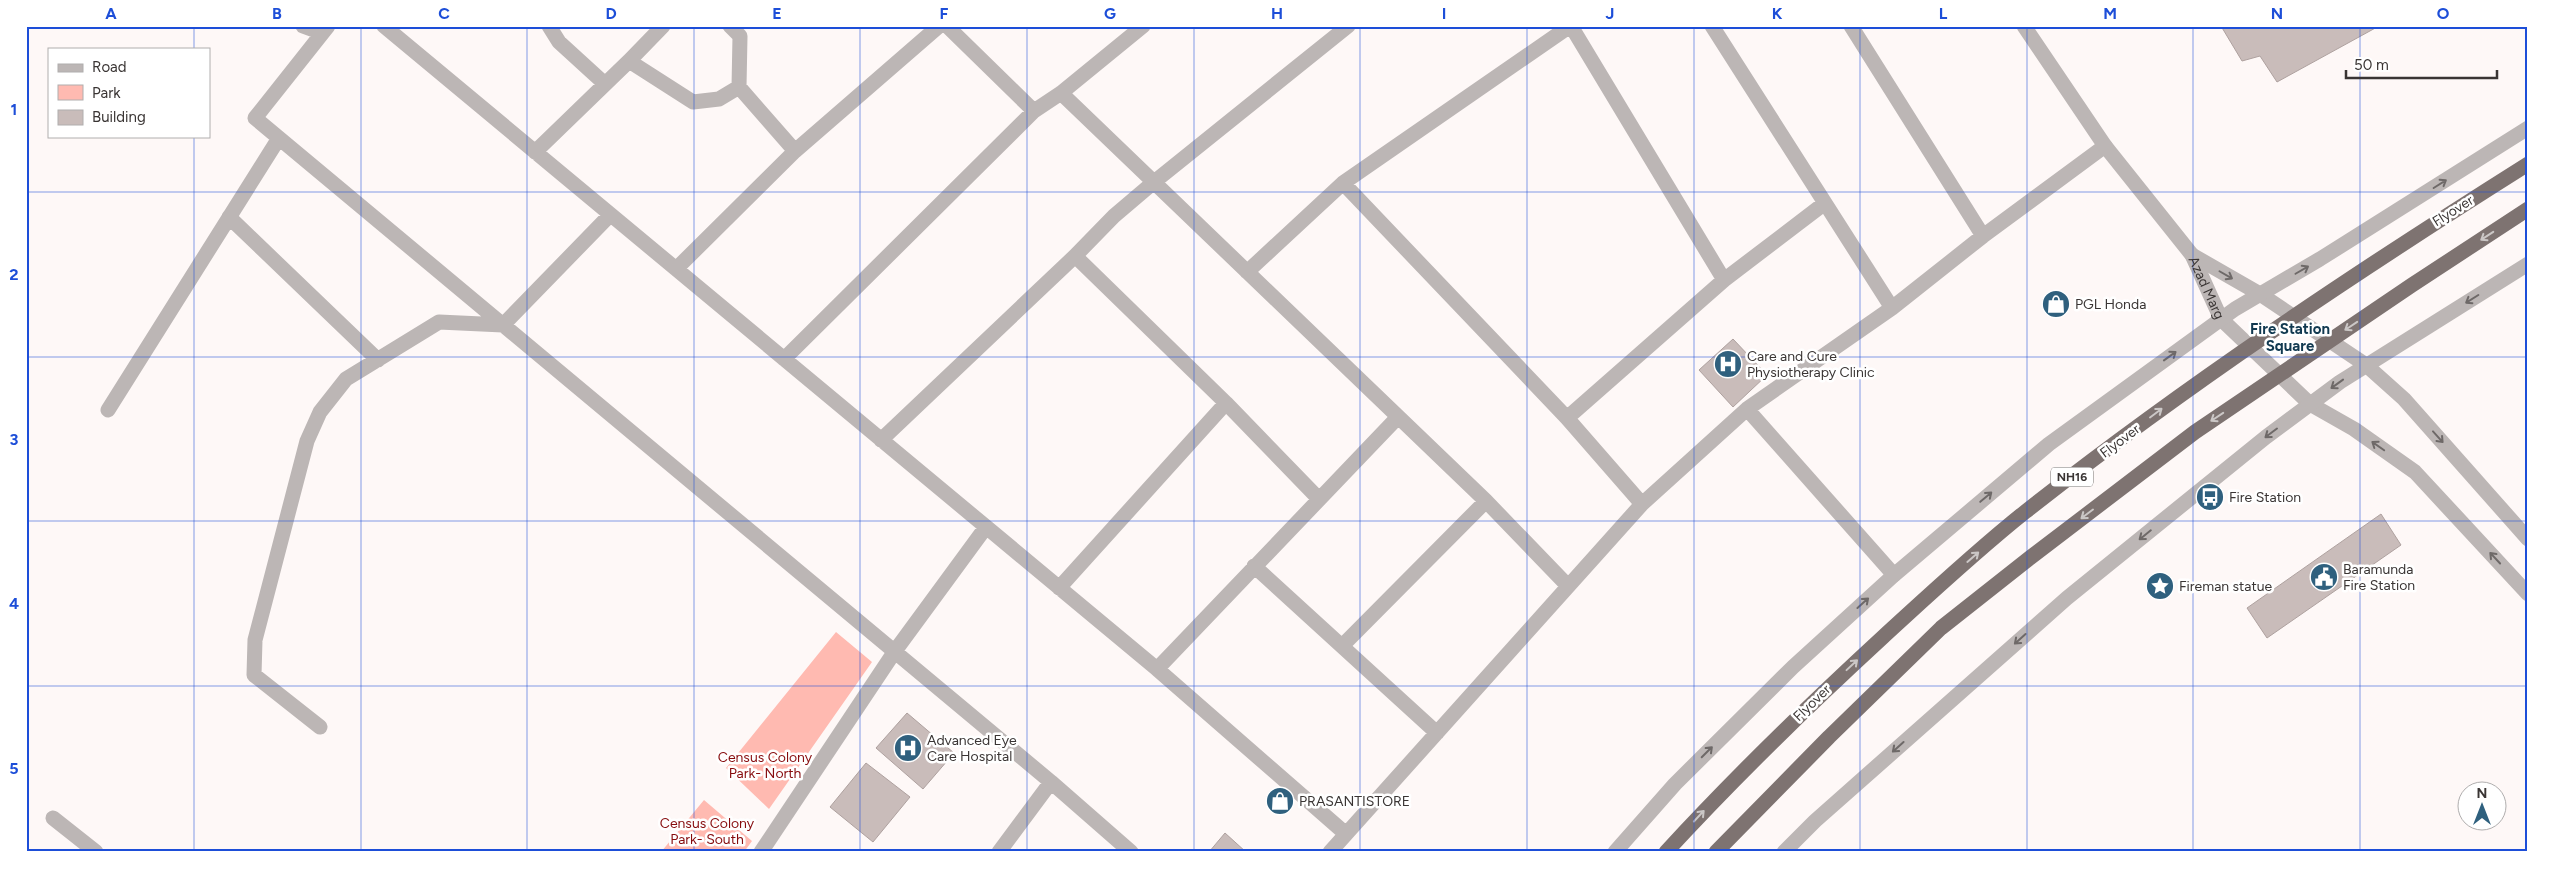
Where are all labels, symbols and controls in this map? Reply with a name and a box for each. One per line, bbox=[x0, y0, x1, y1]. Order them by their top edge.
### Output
text: A bbox=[105, 4, 117, 23]
text: B bbox=[272, 4, 282, 23]
text: C bbox=[438, 4, 450, 23]
text: D bbox=[605, 4, 617, 23]
text: E bbox=[772, 4, 782, 23]
text: F bbox=[940, 4, 949, 23]
text: G bbox=[1104, 4, 1116, 23]
text: H bbox=[1271, 4, 1283, 23]
text: I bbox=[1442, 4, 1446, 23]
text: J bbox=[1606, 4, 1614, 23]
text: K bbox=[1772, 4, 1783, 23]
text: L bbox=[1939, 4, 1948, 23]
text: M bbox=[2103, 4, 2117, 23]
text: N bbox=[2271, 4, 2283, 23]
text: O bbox=[2437, 4, 2450, 23]
legend bbox=[48, 48, 210, 138]
scale bar bbox=[2346, 48, 2498, 80]
text: 50 m bbox=[2354, 56, 2389, 74]
text: Road bbox=[92, 58, 127, 76]
text: Park bbox=[92, 84, 121, 102]
text: 1 bbox=[11, 100, 17, 119]
text: Building bbox=[92, 108, 146, 126]
one-way arrow bbox=[2432, 178, 2446, 188]
street label: Flyover bbox=[2429, 192, 2477, 230]
one-way arrow bbox=[2480, 231, 2494, 241]
street label: Azad Marg bbox=[2185, 253, 2228, 322]
text: 2 bbox=[9, 265, 19, 284]
one-way arrow bbox=[2294, 265, 2309, 275]
one-way arrow bbox=[2218, 270, 2232, 280]
shop icon: PGL Honda bbox=[2041, 289, 2071, 319]
one-way arrow bbox=[2465, 294, 2479, 304]
place label: PGL Honda bbox=[2075, 296, 2146, 313]
district label: Fire Station Square bbox=[2250, 320, 2330, 355]
one-way arrow bbox=[2345, 321, 2359, 331]
place label: Care and Cure Physiotherapy Clinic bbox=[1747, 348, 1875, 381]
hospital icon: Care and Cure Physiotherapy Clinic bbox=[1713, 349, 1743, 379]
one-way arrow bbox=[2163, 350, 2176, 361]
one-way arrow bbox=[2331, 379, 2345, 389]
one-way arrow bbox=[2149, 408, 2162, 419]
one-way arrow bbox=[2210, 412, 2224, 422]
street label: Flyover bbox=[2097, 420, 2143, 461]
one-way arrow bbox=[2265, 428, 2278, 439]
text: 3 bbox=[10, 430, 19, 449]
one-way arrow bbox=[2432, 430, 2443, 443]
one-way arrow bbox=[2371, 441, 2385, 451]
road number: NH16 bbox=[2051, 468, 2093, 487]
bus stop icon: Fire Station bbox=[2195, 482, 2225, 512]
place label: Fire Station bbox=[2229, 489, 2301, 506]
one-way arrow bbox=[1979, 492, 1992, 503]
one-way arrow bbox=[2081, 509, 2094, 520]
one-way arrow bbox=[2138, 530, 2151, 541]
one-way arrow bbox=[1967, 551, 1980, 562]
one-way arrow bbox=[2489, 551, 2501, 564]
place label: Baramunda Fire Station bbox=[2343, 561, 2415, 594]
public building icon: Baramunda Fire Station bbox=[2309, 562, 2339, 592]
place icon: Fireman statue bbox=[2145, 571, 2175, 601]
place label: Fireman statue bbox=[2179, 578, 2273, 595]
text: 4 bbox=[9, 594, 19, 613]
one-way arrow bbox=[1856, 597, 1869, 609]
one-way arrow bbox=[2014, 634, 2027, 645]
one-way arrow bbox=[1846, 659, 1859, 671]
street label: Flyover bbox=[1790, 681, 1834, 725]
place label: Advanced Eye Care Hospital bbox=[927, 732, 1017, 765]
hospital icon: Advanced Eye Care Hospital bbox=[893, 733, 923, 763]
one-way arrow bbox=[1892, 741, 1905, 753]
one-way arrow bbox=[1701, 746, 1714, 758]
park label: Census Colony Park- North bbox=[718, 749, 813, 782]
text: 5 bbox=[9, 759, 19, 778]
north arrow bbox=[2456, 780, 2506, 830]
text: N bbox=[2477, 785, 2487, 802]
shop icon: PRASANTISTORE bbox=[1265, 786, 1295, 816]
place label: PRASANTISTORE bbox=[1299, 793, 1410, 810]
one-way arrow bbox=[1693, 810, 1705, 822]
park label: Census Colony Park- South bbox=[660, 815, 755, 848]

